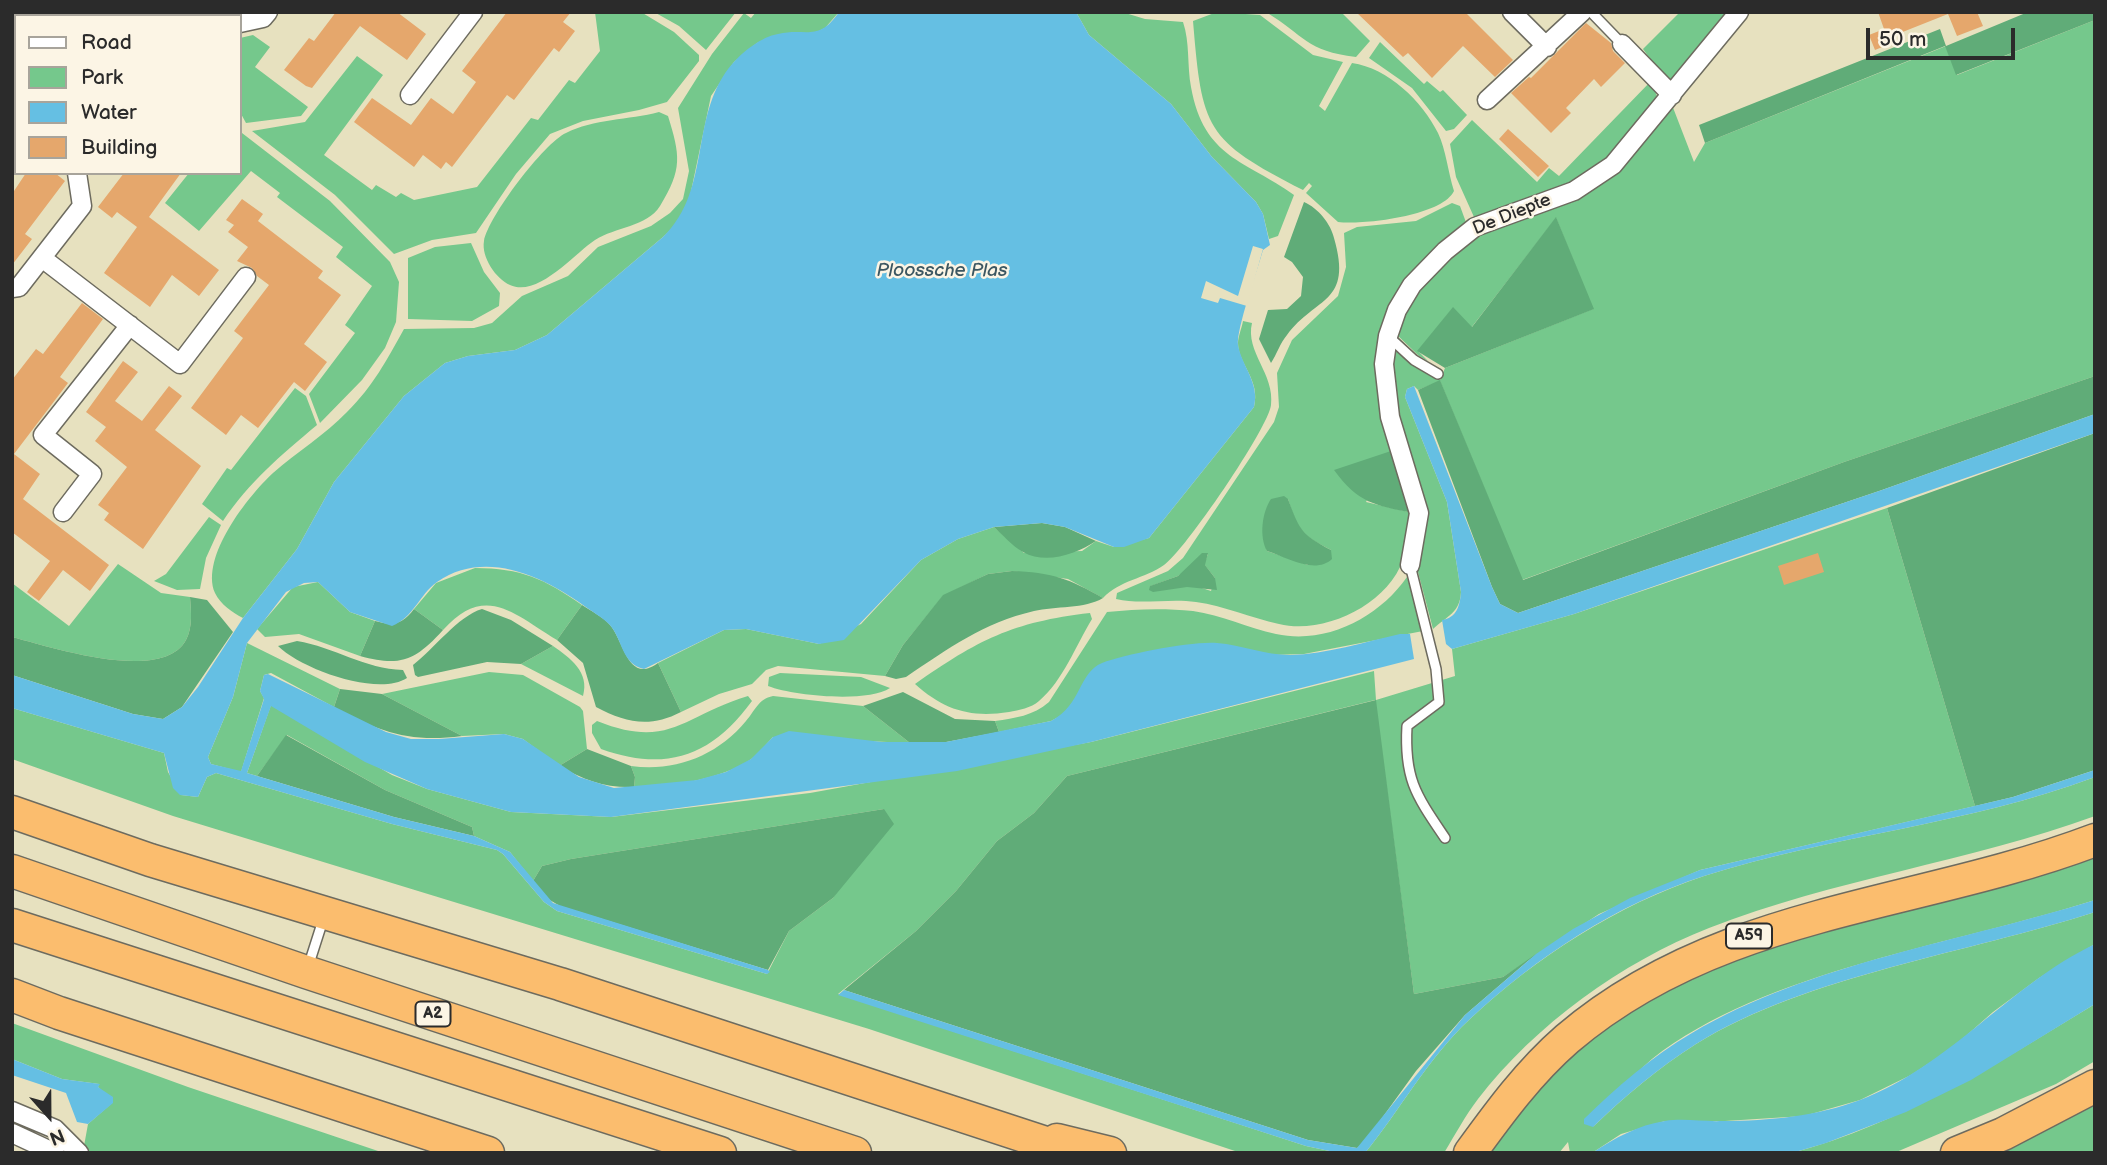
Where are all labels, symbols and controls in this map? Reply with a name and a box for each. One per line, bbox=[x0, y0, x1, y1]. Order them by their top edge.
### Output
legend bbox=[14, 14, 242, 175]
scale bar bbox=[1869, 14, 2018, 58]
text: 50 m bbox=[1879, 27, 1926, 52]
text: Road bbox=[81, 30, 132, 55]
text: Park bbox=[81, 65, 123, 90]
text: Water bbox=[81, 100, 137, 125]
text: Building bbox=[81, 135, 157, 160]
street label: De Diepte bbox=[1470, 190, 1554, 240]
water label: Ploossche Plas bbox=[877, 260, 1007, 282]
road number: A59 bbox=[1726, 924, 1772, 948]
road number: A2 bbox=[416, 1002, 450, 1026]
north arrow bbox=[14, 1081, 84, 1151]
text: N bbox=[46, 1123, 67, 1149]

